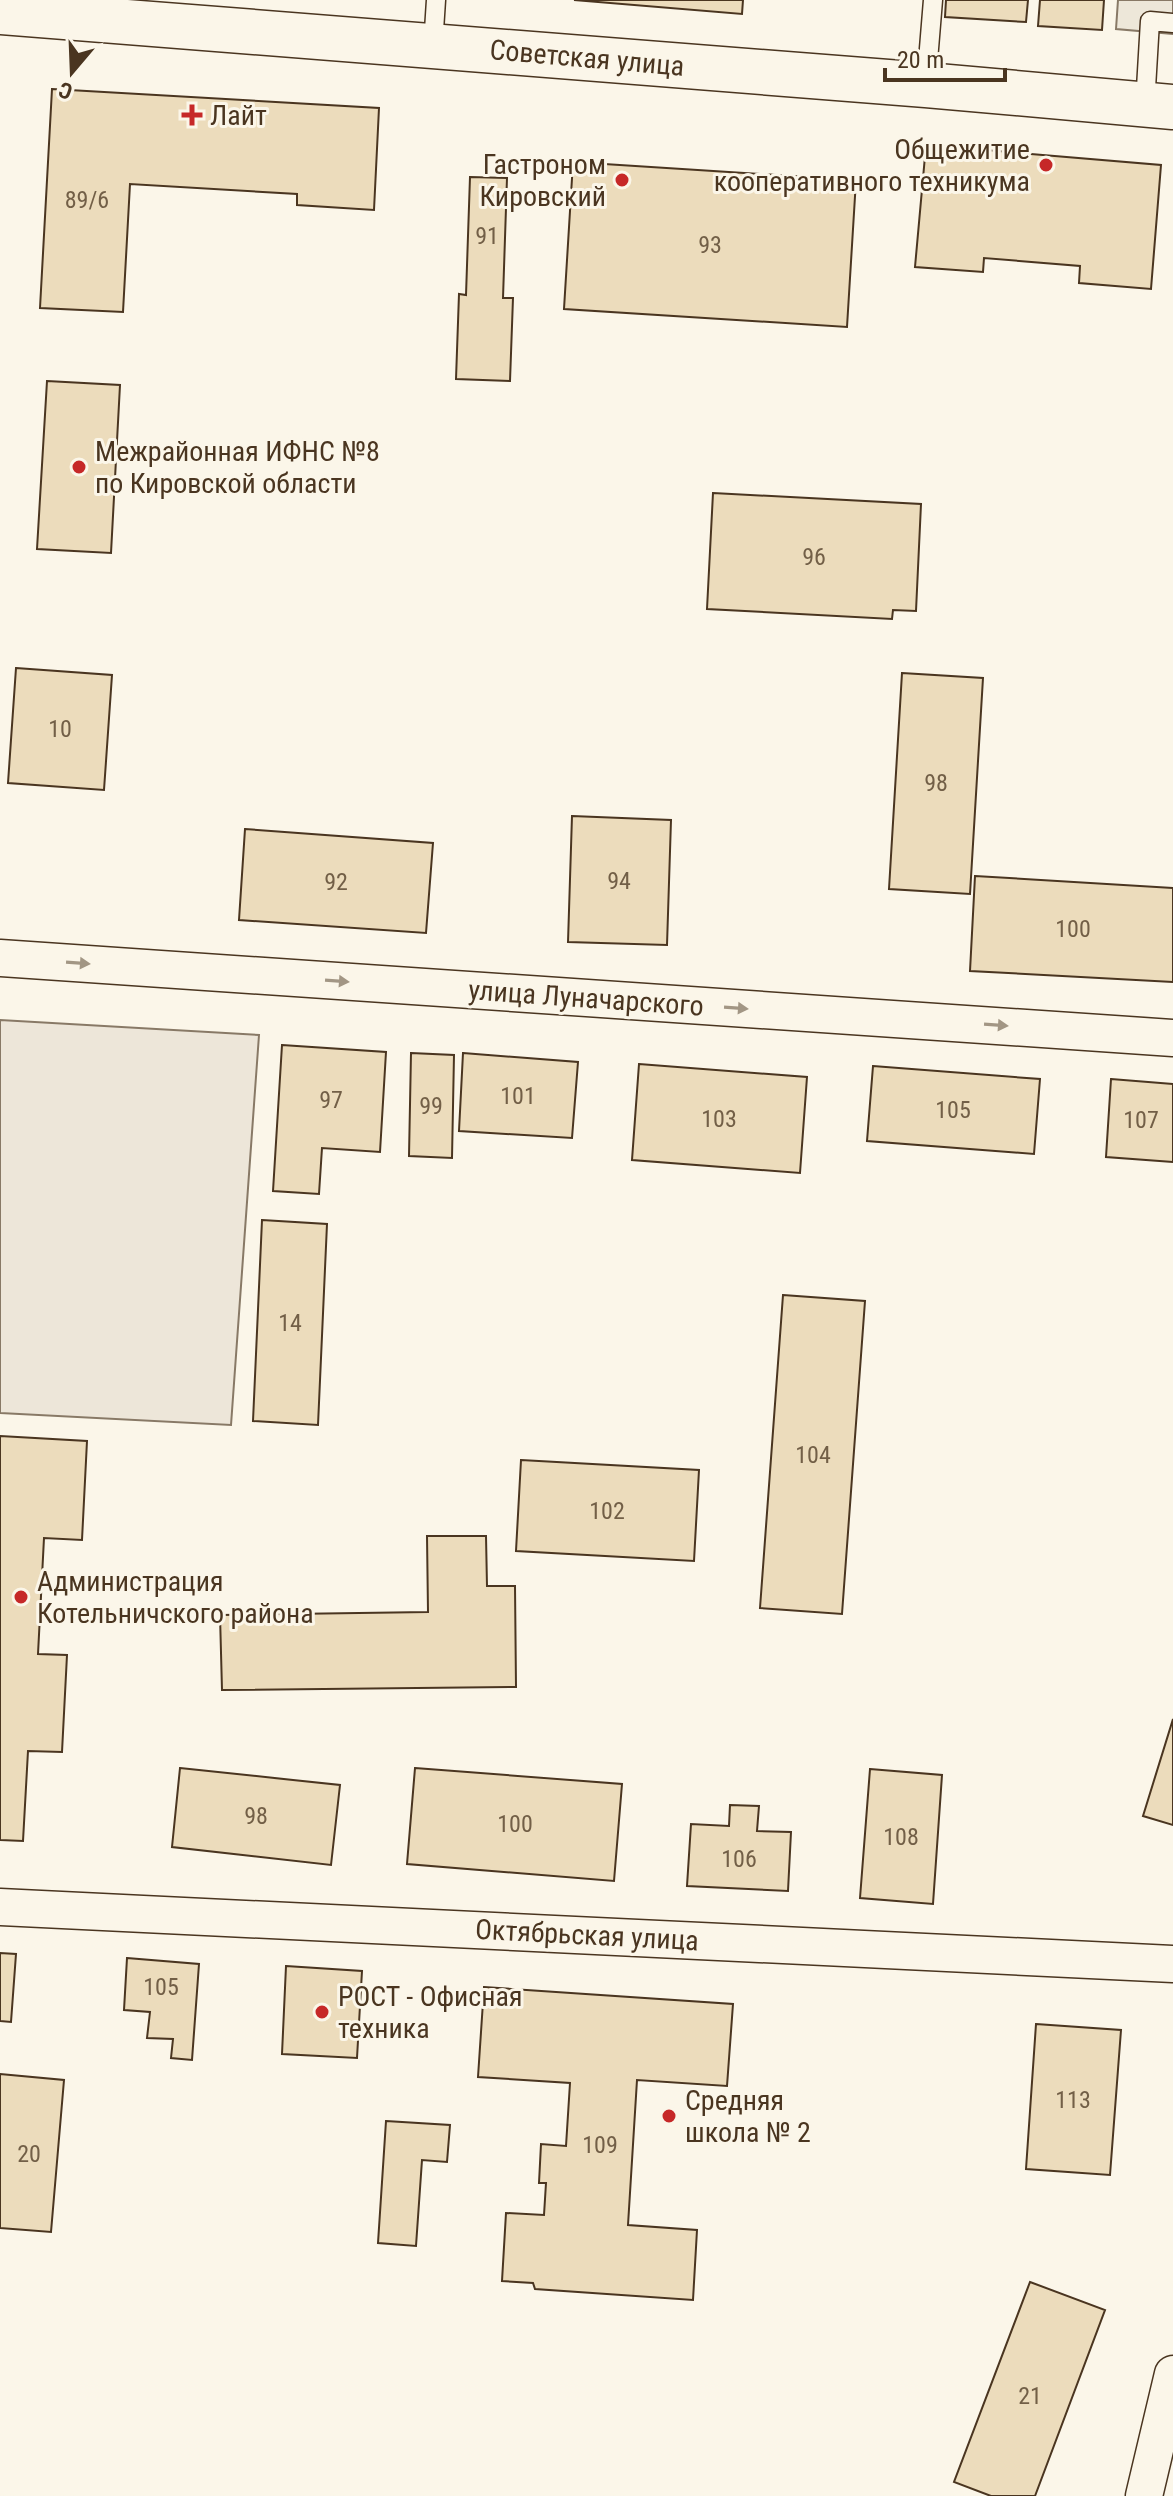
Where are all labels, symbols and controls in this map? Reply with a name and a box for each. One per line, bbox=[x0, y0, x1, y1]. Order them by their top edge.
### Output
north arrow bbox=[32, 32, 112, 112]
scale bar bbox=[885, 32, 1005, 82]
street label: Советская улица bbox=[488, 33, 686, 83]
text: 20 m bbox=[897, 46, 944, 74]
text: С bbox=[56, 77, 76, 104]
place label: Лайт bbox=[210, 99, 267, 132]
marker: Лайт bbox=[181, 104, 203, 126]
place label: Общежитие кооперативного техникума bbox=[714, 133, 1030, 198]
place label: Гастроном Кировский bbox=[479, 148, 606, 213]
marker: Общежитие кооперативного техникума bbox=[1037, 156, 1055, 174]
marker: Гастроном Кировский bbox=[613, 171, 631, 189]
house number: 89/6 bbox=[65, 186, 109, 214]
house number: 91 bbox=[475, 222, 499, 250]
house number: 93 bbox=[698, 231, 722, 259]
place label: Межрайонная ИФНС №8 по Кировской области bbox=[95, 435, 380, 500]
marker: Межрайонная ИФНС №8 по Кировской области bbox=[70, 458, 88, 476]
house number: 96 bbox=[802, 543, 826, 571]
house number: 10 bbox=[48, 715, 72, 743]
house number: 98 bbox=[924, 769, 948, 797]
house number: 94 bbox=[607, 867, 631, 895]
house number: 92 bbox=[324, 868, 348, 896]
house number: 100 bbox=[1055, 915, 1091, 943]
one-way arrow bbox=[66, 957, 91, 970]
street label: улица Луначарского bbox=[467, 973, 705, 1023]
one-way arrow bbox=[325, 975, 350, 988]
one-way arrow bbox=[724, 1002, 749, 1015]
one-way arrow bbox=[984, 1019, 1009, 1032]
house number: 101 bbox=[500, 1082, 536, 1110]
house number: 97 bbox=[319, 1086, 343, 1114]
house number: 99 bbox=[419, 1092, 443, 1120]
house number: 105 bbox=[935, 1096, 971, 1124]
house number: 103 bbox=[701, 1105, 737, 1133]
house number: 107 bbox=[1123, 1106, 1159, 1134]
house number: 14 bbox=[278, 1309, 302, 1337]
house number: 104 bbox=[795, 1441, 831, 1469]
house number: 102 bbox=[589, 1497, 625, 1525]
place label: Администрация Котельничского района bbox=[37, 1565, 314, 1630]
marker: Администрация Котельничского района bbox=[12, 1588, 30, 1606]
house number: 98 bbox=[244, 1802, 268, 1830]
house number: 100 bbox=[497, 1810, 533, 1838]
house number: 108 bbox=[883, 1823, 919, 1851]
house number: 106 bbox=[721, 1845, 757, 1873]
street label: Октябрьская улица bbox=[474, 1913, 700, 1957]
house number: 105 bbox=[143, 1973, 179, 2001]
place label: РОСТ - Офисная техника bbox=[338, 1980, 522, 2045]
marker: РОСТ - Офисная техника bbox=[313, 2003, 331, 2021]
place label: Средняя школа № 2 bbox=[685, 2084, 811, 2149]
house number: 113 bbox=[1055, 2086, 1091, 2114]
marker: Средняя школа № 2 bbox=[660, 2107, 678, 2125]
house number: 109 bbox=[582, 2131, 618, 2159]
house number: 20 bbox=[17, 2140, 41, 2168]
house number: 21 bbox=[1018, 2382, 1042, 2410]

